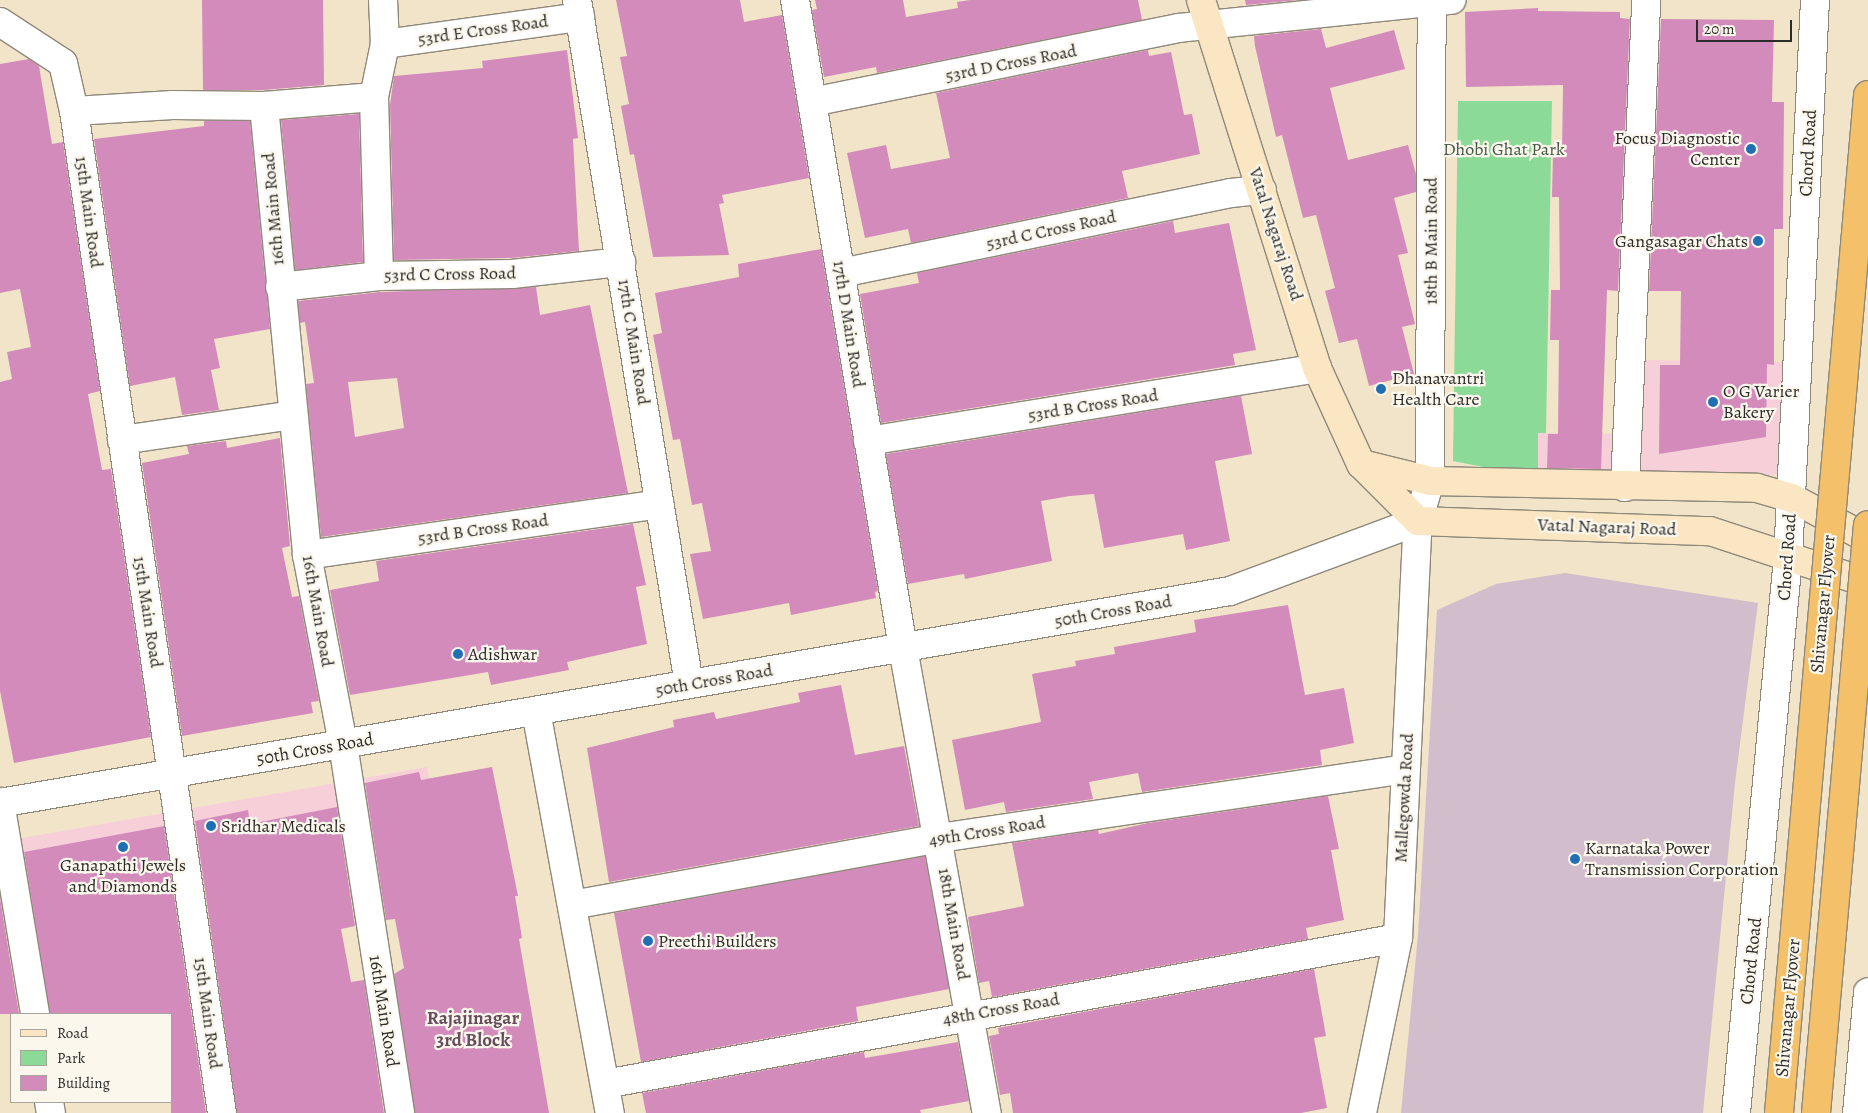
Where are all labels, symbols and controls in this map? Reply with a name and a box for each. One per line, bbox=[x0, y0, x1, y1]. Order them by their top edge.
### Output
street label: 53rd E Cross Road bbox=[416, 10, 550, 50]
scale bar bbox=[1698, 10, 1794, 42]
text: 20 m bbox=[1704, 19, 1735, 39]
street label: 53rd D Cross Road bbox=[943, 40, 1079, 86]
street label: Chord Road bbox=[1795, 109, 1821, 197]
place label: Focus Diagnostic Center bbox=[1615, 128, 1740, 170]
park label: Dhobi Ghat Park bbox=[1443, 138, 1565, 160]
marker: Focus Diagnostic Center bbox=[1744, 142, 1758, 156]
street label: 16th Main Road bbox=[257, 152, 289, 266]
street label: 15th Main Road bbox=[70, 155, 108, 269]
street label: Vatal Nagaraj Road bbox=[1244, 165, 1308, 303]
street label: 18th B Main Road bbox=[1420, 177, 1442, 305]
street label: 53rd C Cross Road bbox=[984, 206, 1118, 254]
place label: Gangasagar Chats bbox=[1615, 230, 1748, 252]
marker: Gangasagar Chats bbox=[1752, 235, 1764, 247]
street label: 17th D Main Road bbox=[828, 259, 870, 389]
street label: 53rd C Cross Road bbox=[384, 262, 516, 286]
street label: 17th C Main Road bbox=[613, 278, 655, 406]
place label: Dhanavantri Health Care bbox=[1392, 368, 1484, 410]
place label: O G Varier Bakery bbox=[1723, 381, 1799, 424]
marker: Dhanavantri Health Care bbox=[1374, 382, 1388, 396]
street label: 53rd B Cross Road bbox=[1026, 384, 1160, 426]
marker: O G Varier Bakery bbox=[1707, 396, 1719, 408]
street label: 53rd B Cross Road bbox=[416, 509, 550, 549]
street label: Chord Road bbox=[1773, 513, 1801, 601]
street label: Vatal Nagaraj Road bbox=[1537, 514, 1677, 540]
street label: Shivanagar Flyover bbox=[1806, 534, 1840, 674]
street label: 16th Main Road bbox=[298, 553, 338, 669]
street label: 15th Main Road bbox=[129, 555, 167, 669]
street label: 50th Cross Road bbox=[1053, 590, 1173, 632]
place label: Adishwar bbox=[468, 643, 537, 665]
marker: Adishwar bbox=[452, 648, 464, 660]
street label: 50th Cross Road bbox=[654, 659, 774, 701]
street label: 50th Cross Road bbox=[255, 728, 375, 770]
street label: Mallegowda Road bbox=[1390, 733, 1418, 863]
street label: 49th Cross Road bbox=[927, 811, 1047, 851]
place label: Sridhar Medicals bbox=[221, 815, 346, 837]
marker: Sridhar Medicals bbox=[205, 820, 217, 832]
place label: Karnataka Power Transmission Corporation bbox=[1585, 838, 1779, 881]
marker: Ganapathi Jewels and Diamonds bbox=[117, 841, 129, 853]
marker: Karnataka Power Transmission Corporation bbox=[1569, 853, 1581, 865]
place label: Ganapathi Jewels and Diamonds bbox=[60, 855, 186, 898]
street label: 18th Main Road bbox=[934, 866, 974, 982]
street label: Chord Road bbox=[1736, 916, 1766, 1006]
place label: Preethi Builders bbox=[658, 930, 777, 952]
marker: Preethi Builders bbox=[642, 935, 654, 947]
street label: Shivanagar Flyover bbox=[1771, 938, 1805, 1078]
street label: 16th Main Road bbox=[364, 953, 404, 1069]
street label: 15th Main Road bbox=[189, 956, 227, 1070]
street label: 48th Cross Road bbox=[941, 988, 1061, 1030]
district label: Rajajinagar 3rd Block bbox=[427, 1008, 519, 1052]
legend bbox=[10, 1013, 172, 1103]
text: Road bbox=[57, 1023, 88, 1043]
text: Park bbox=[57, 1048, 85, 1068]
text: Building bbox=[57, 1073, 110, 1093]

